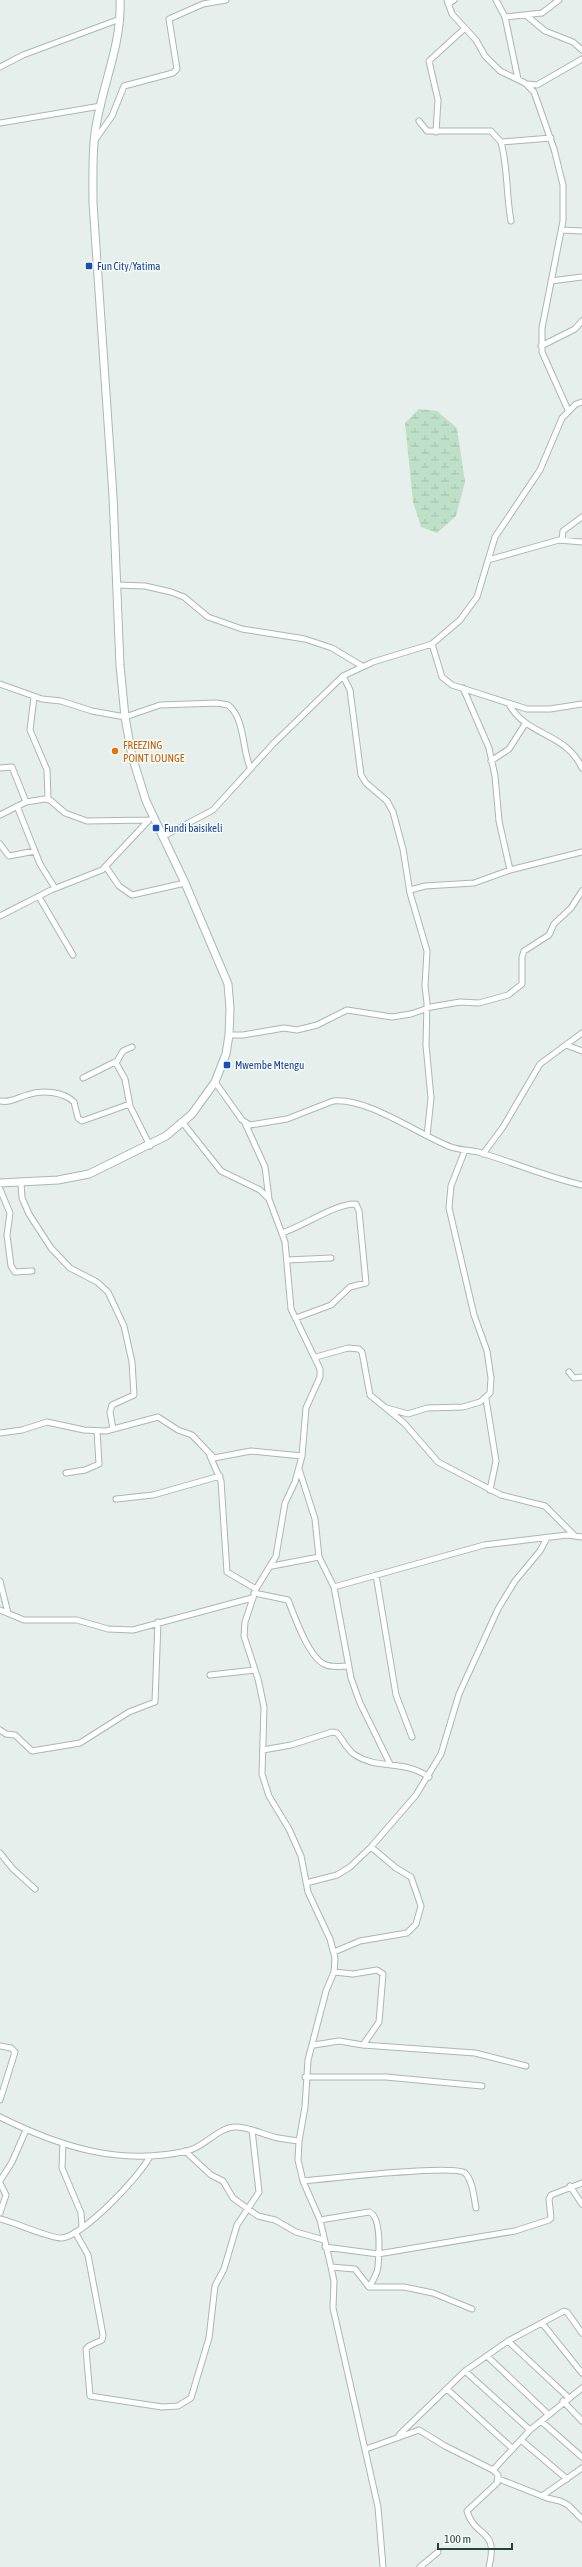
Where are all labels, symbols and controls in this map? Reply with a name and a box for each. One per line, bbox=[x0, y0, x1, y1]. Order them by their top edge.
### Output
place label: Fun City/Yatima bbox=[97, 260, 160, 272]
marker: Fun City/Yatima bbox=[84, 261, 94, 271]
place label: FREEZING POINT LOUNGE bbox=[123, 739, 185, 764]
marker: FREEZING POINT LOUNGE bbox=[110, 746, 120, 756]
place label: Fundi baisikeli bbox=[164, 822, 223, 834]
marker: Fundi baisikeli bbox=[151, 823, 161, 833]
place label: Mwembe Mtengu bbox=[235, 1059, 304, 1071]
marker: Mwembe Mtengu bbox=[222, 1060, 232, 1070]
scale bar bbox=[438, 2525, 512, 2551]
text: 100 m bbox=[444, 2532, 471, 2546]

